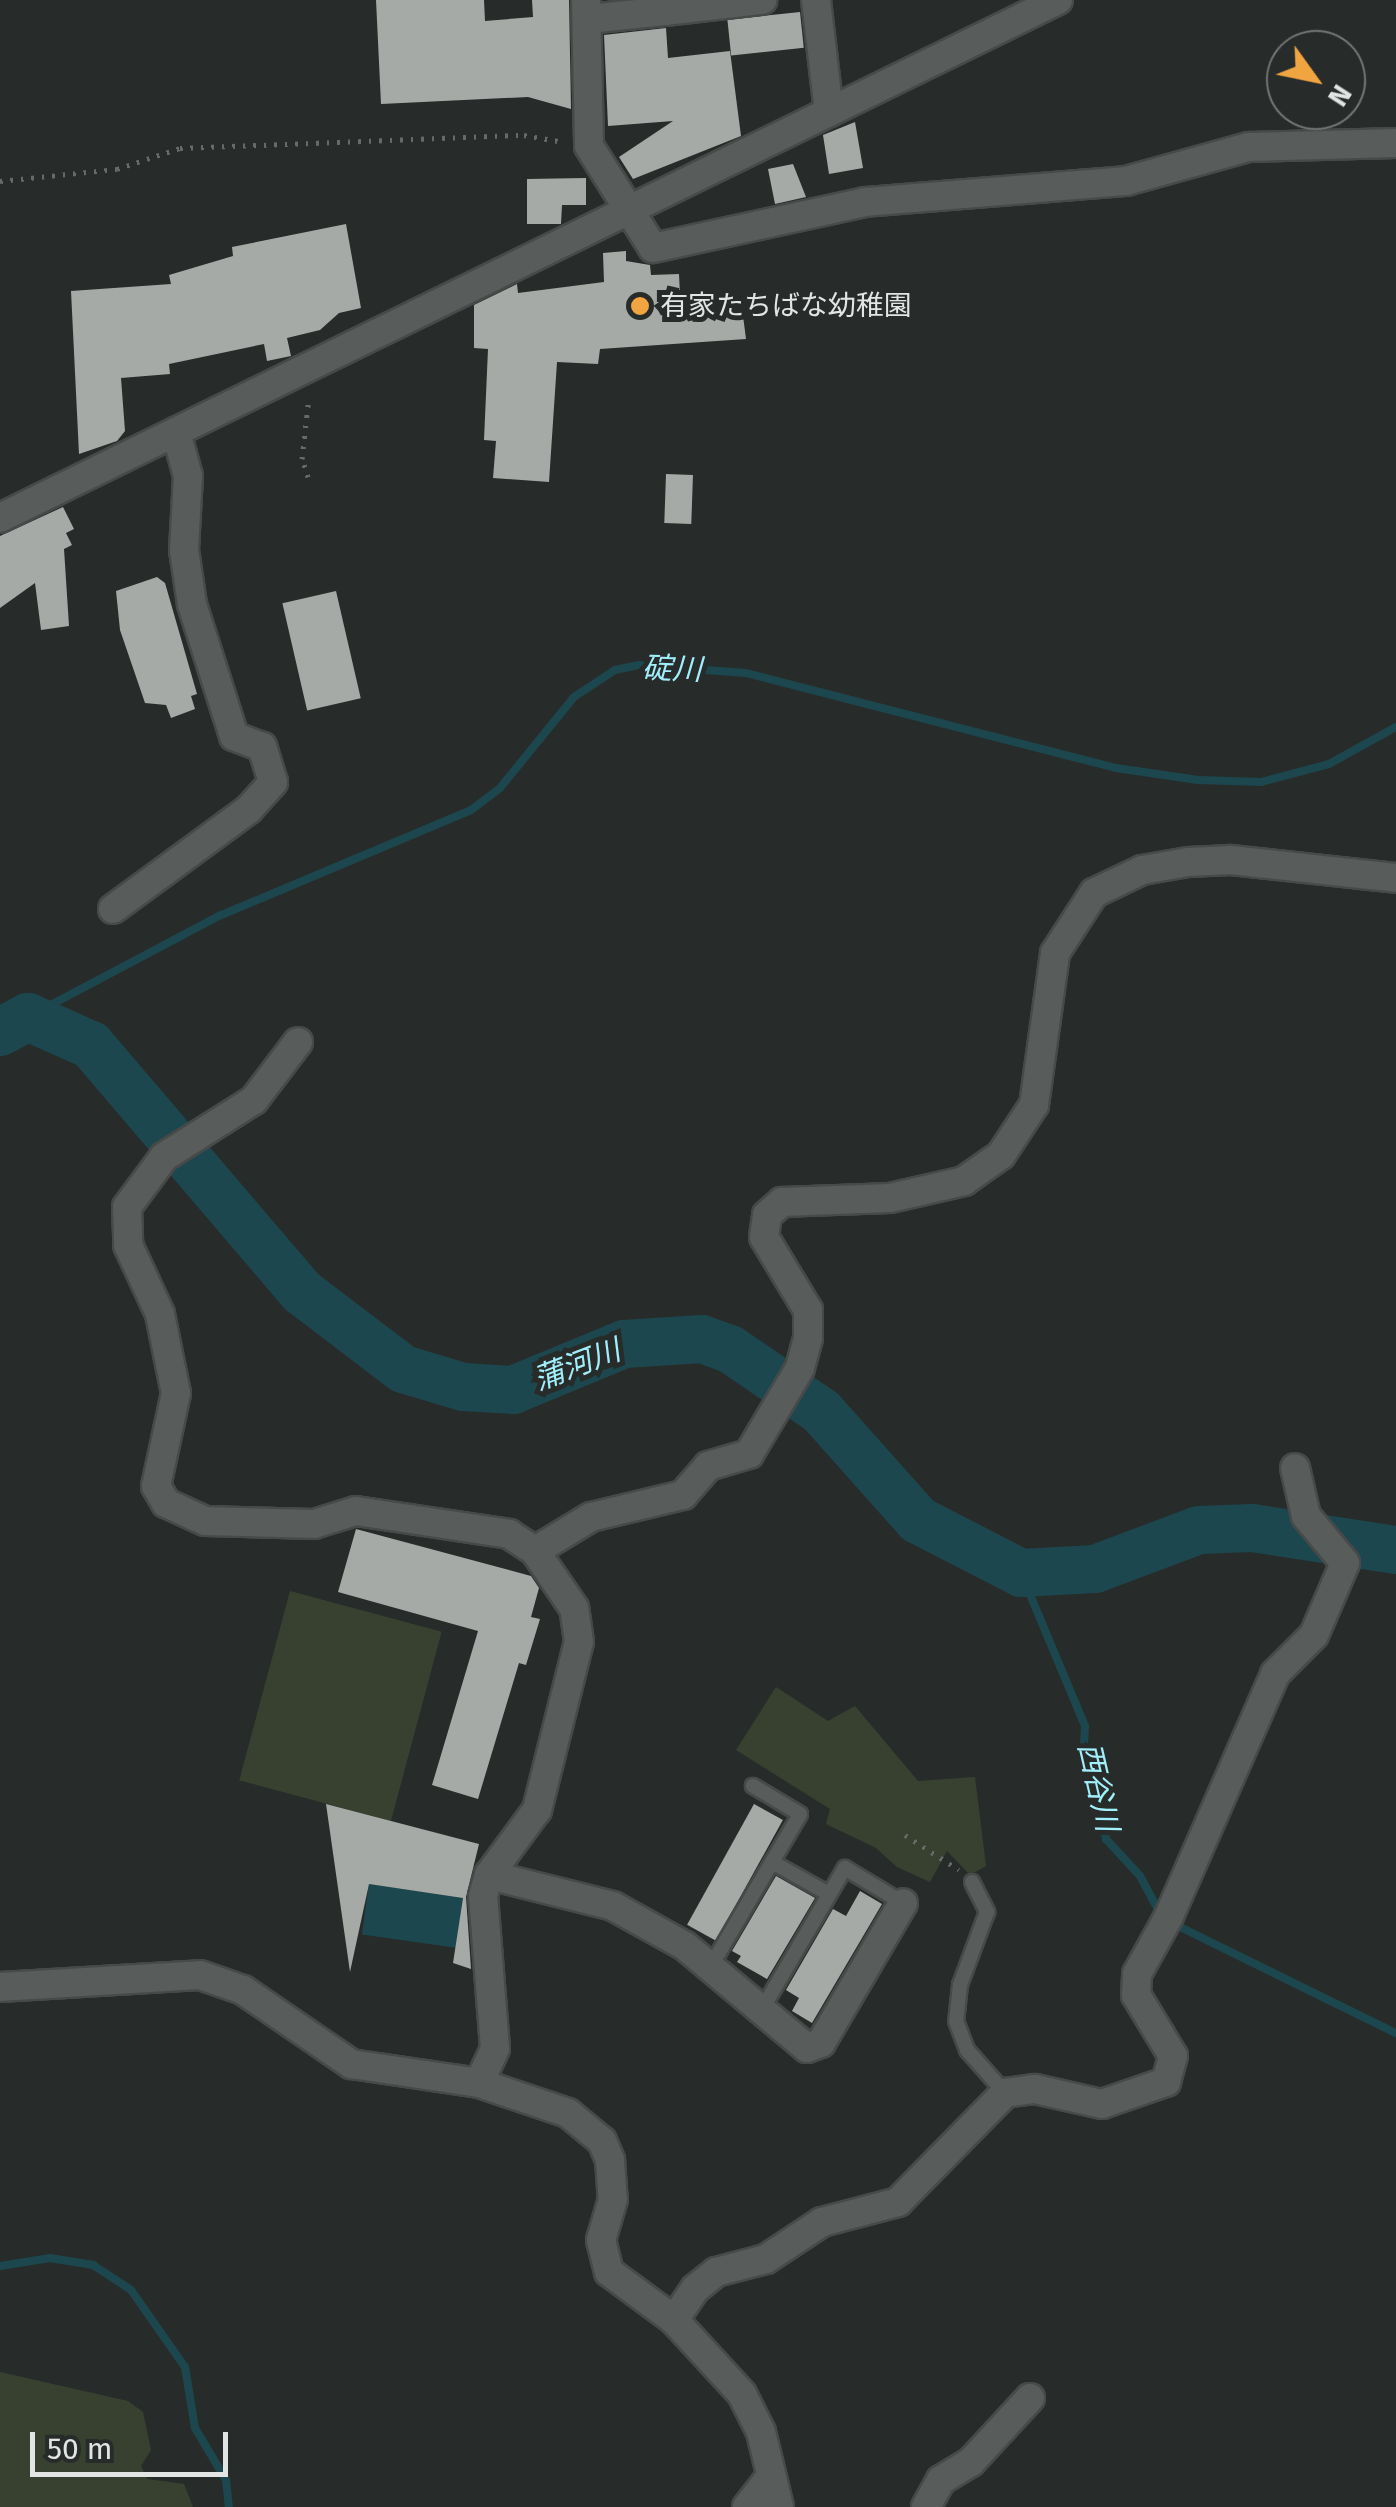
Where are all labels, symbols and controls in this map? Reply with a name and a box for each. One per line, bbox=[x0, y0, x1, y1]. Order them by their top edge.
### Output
north arrow bbox=[1266, 30, 1366, 130]
text: N bbox=[1321, 79, 1359, 112]
place label: 有家たちばな幼稚園 bbox=[660, 289, 912, 323]
marker: 有家たちばな幼稚園 bbox=[629, 295, 651, 317]
water label: 碇川 bbox=[641, 650, 703, 688]
water label: 蒲河川 bbox=[529, 1332, 625, 1398]
water label: 西谷川 bbox=[1070, 1739, 1126, 1835]
scale bar bbox=[35, 2412, 232, 2474]
text: 50 m bbox=[47, 2431, 112, 2467]

